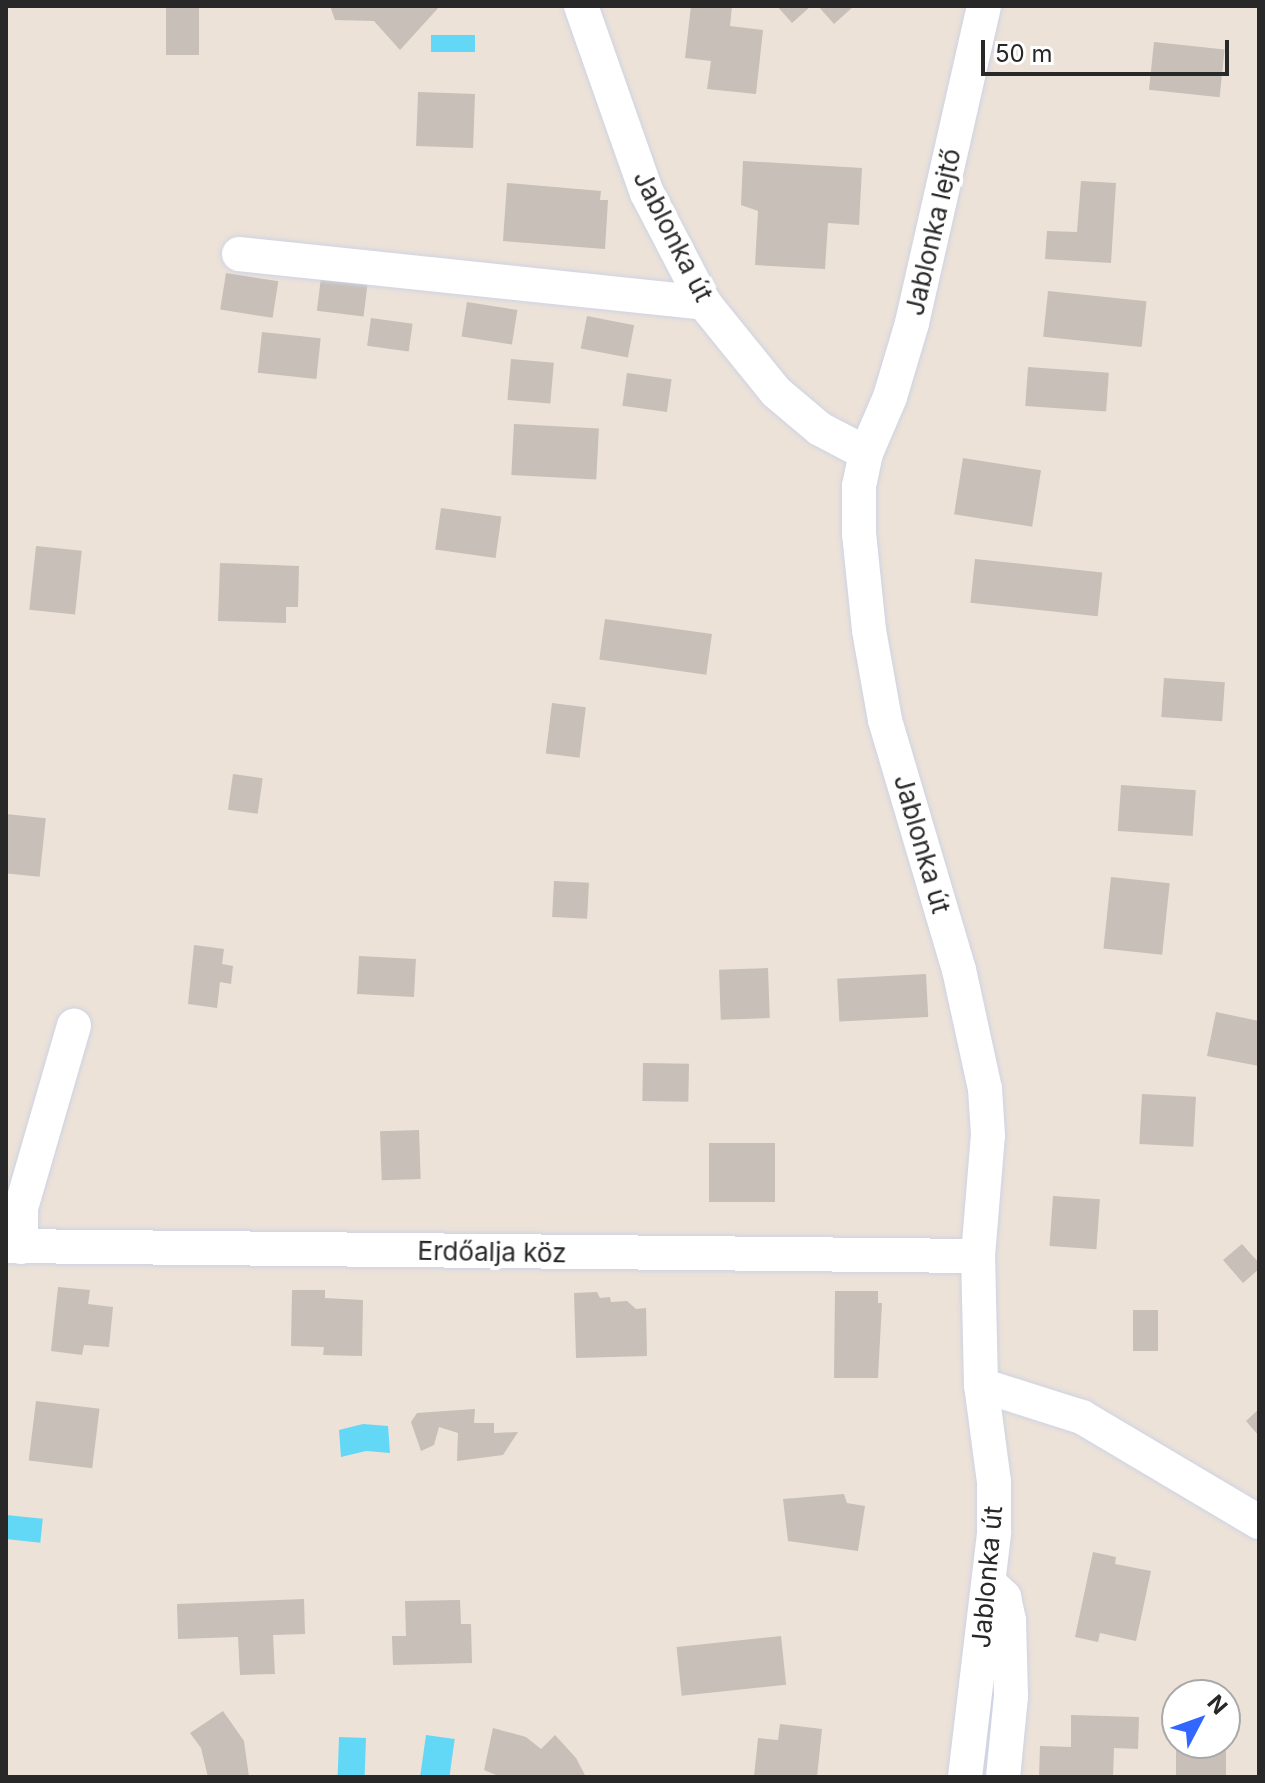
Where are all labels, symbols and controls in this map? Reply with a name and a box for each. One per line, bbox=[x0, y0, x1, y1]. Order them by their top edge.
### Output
scale bar bbox=[985, 24, 1233, 74]
text: 50 m bbox=[995, 39, 1053, 68]
street label: Jablonka lejtő bbox=[899, 145, 967, 319]
street label: Jablonka út bbox=[627, 165, 719, 307]
street label: Jablonka út bbox=[887, 771, 957, 917]
street label: Erdőalja köz bbox=[417, 1235, 567, 1269]
street label: Jablonka út bbox=[965, 1505, 1009, 1649]
north arrow bbox=[1161, 1679, 1241, 1759]
text: N bbox=[1202, 1690, 1233, 1719]

